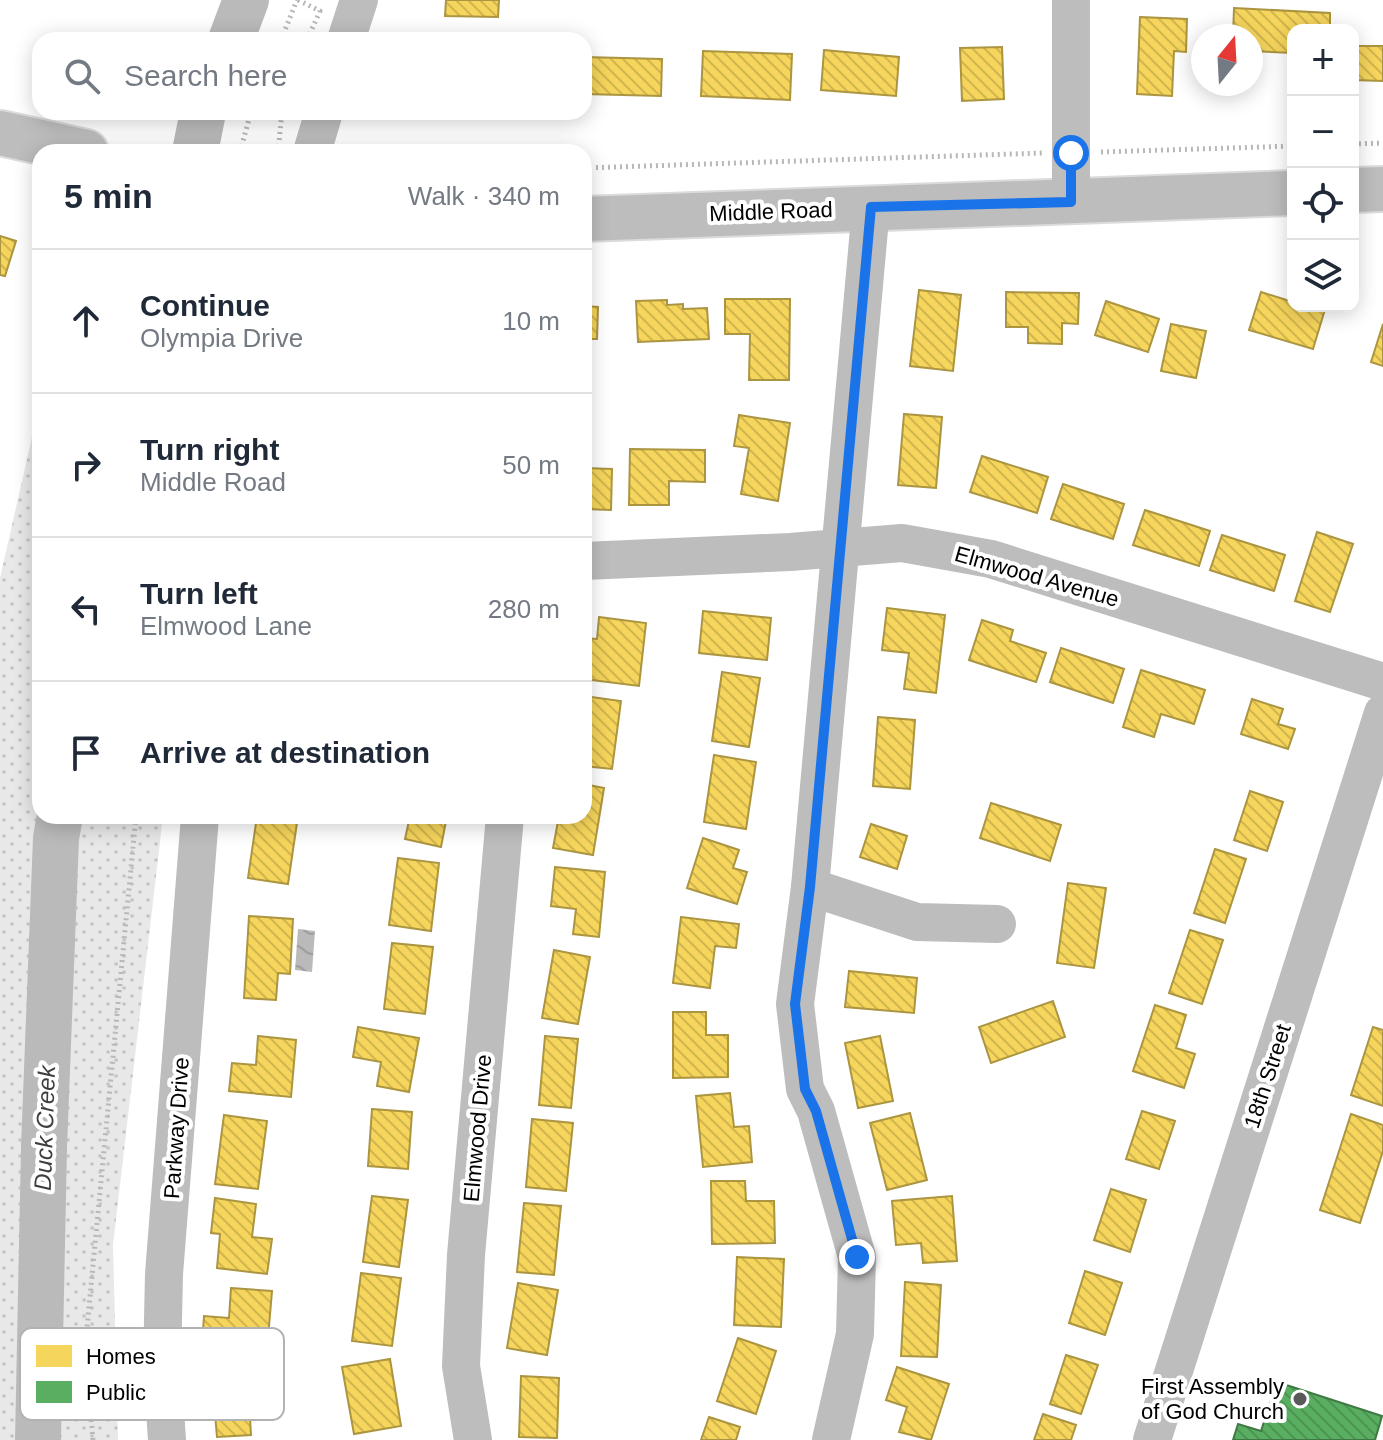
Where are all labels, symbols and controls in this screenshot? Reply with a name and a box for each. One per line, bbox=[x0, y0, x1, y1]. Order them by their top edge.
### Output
north arrow bbox=[1191, 24, 1263, 96]
map controls bbox=[1287, 24, 1359, 312]
button: + bbox=[1287, 24, 1359, 96]
search box bbox=[32, 32, 592, 120]
icon: search bbox=[60, 54, 104, 98]
text: Search here bbox=[124, 59, 287, 92]
button: − bbox=[1287, 96, 1359, 168]
route start bbox=[1053, 135, 1089, 171]
button: locate bbox=[1287, 168, 1359, 240]
text: 5 min bbox=[64, 177, 153, 215]
text: Walk · 340 m bbox=[408, 181, 560, 211]
street label: Middle Road bbox=[709, 197, 833, 226]
button: layers bbox=[1287, 240, 1359, 312]
text: Continue bbox=[140, 289, 270, 322]
icon: ahead bbox=[64, 299, 108, 343]
text: 10 m bbox=[502, 306, 560, 336]
text: Olympia Drive bbox=[140, 323, 303, 353]
text: Turn right bbox=[140, 433, 279, 466]
icon: right bbox=[64, 443, 108, 487]
text: 50 m bbox=[502, 450, 560, 480]
text: Middle Road bbox=[140, 467, 286, 497]
street label: Elmwood Avenue bbox=[952, 541, 1122, 612]
text: Turn left bbox=[140, 577, 258, 610]
icon: left bbox=[64, 587, 108, 631]
text: 280 m bbox=[488, 594, 560, 624]
text: Elmwood Lane bbox=[140, 611, 312, 641]
icon: arrive bbox=[64, 731, 108, 775]
text: Arrive at destination bbox=[140, 736, 430, 769]
street label: 18th Street bbox=[1239, 1021, 1296, 1131]
street label: Elmwood Drive bbox=[459, 1053, 496, 1203]
street label: Parkway Drive bbox=[159, 1056, 194, 1200]
water label: Duck Creek bbox=[29, 1063, 60, 1191]
route end bbox=[839, 1239, 875, 1275]
legend bbox=[20, 1328, 284, 1420]
text: Homes bbox=[86, 1344, 156, 1369]
place label: First Assembly of God Church bbox=[1141, 1374, 1284, 1424]
text: Public bbox=[86, 1380, 146, 1405]
marker: First Assembly of God Church bbox=[1291, 1390, 1309, 1408]

